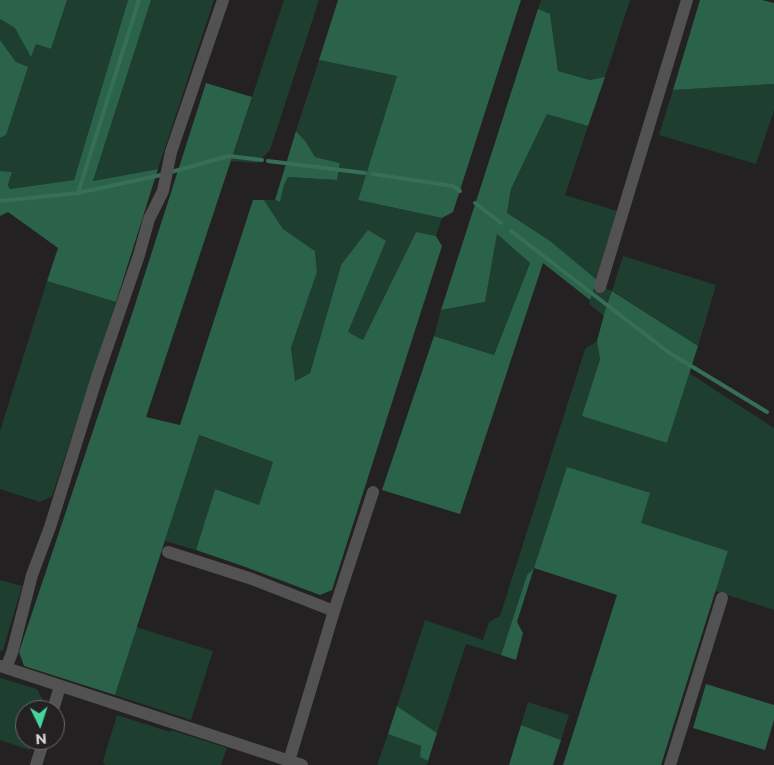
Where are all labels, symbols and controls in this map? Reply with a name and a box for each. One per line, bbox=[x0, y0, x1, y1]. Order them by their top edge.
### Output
north arrow bbox=[15, 700, 65, 750]
text: N bbox=[35, 730, 47, 748]

